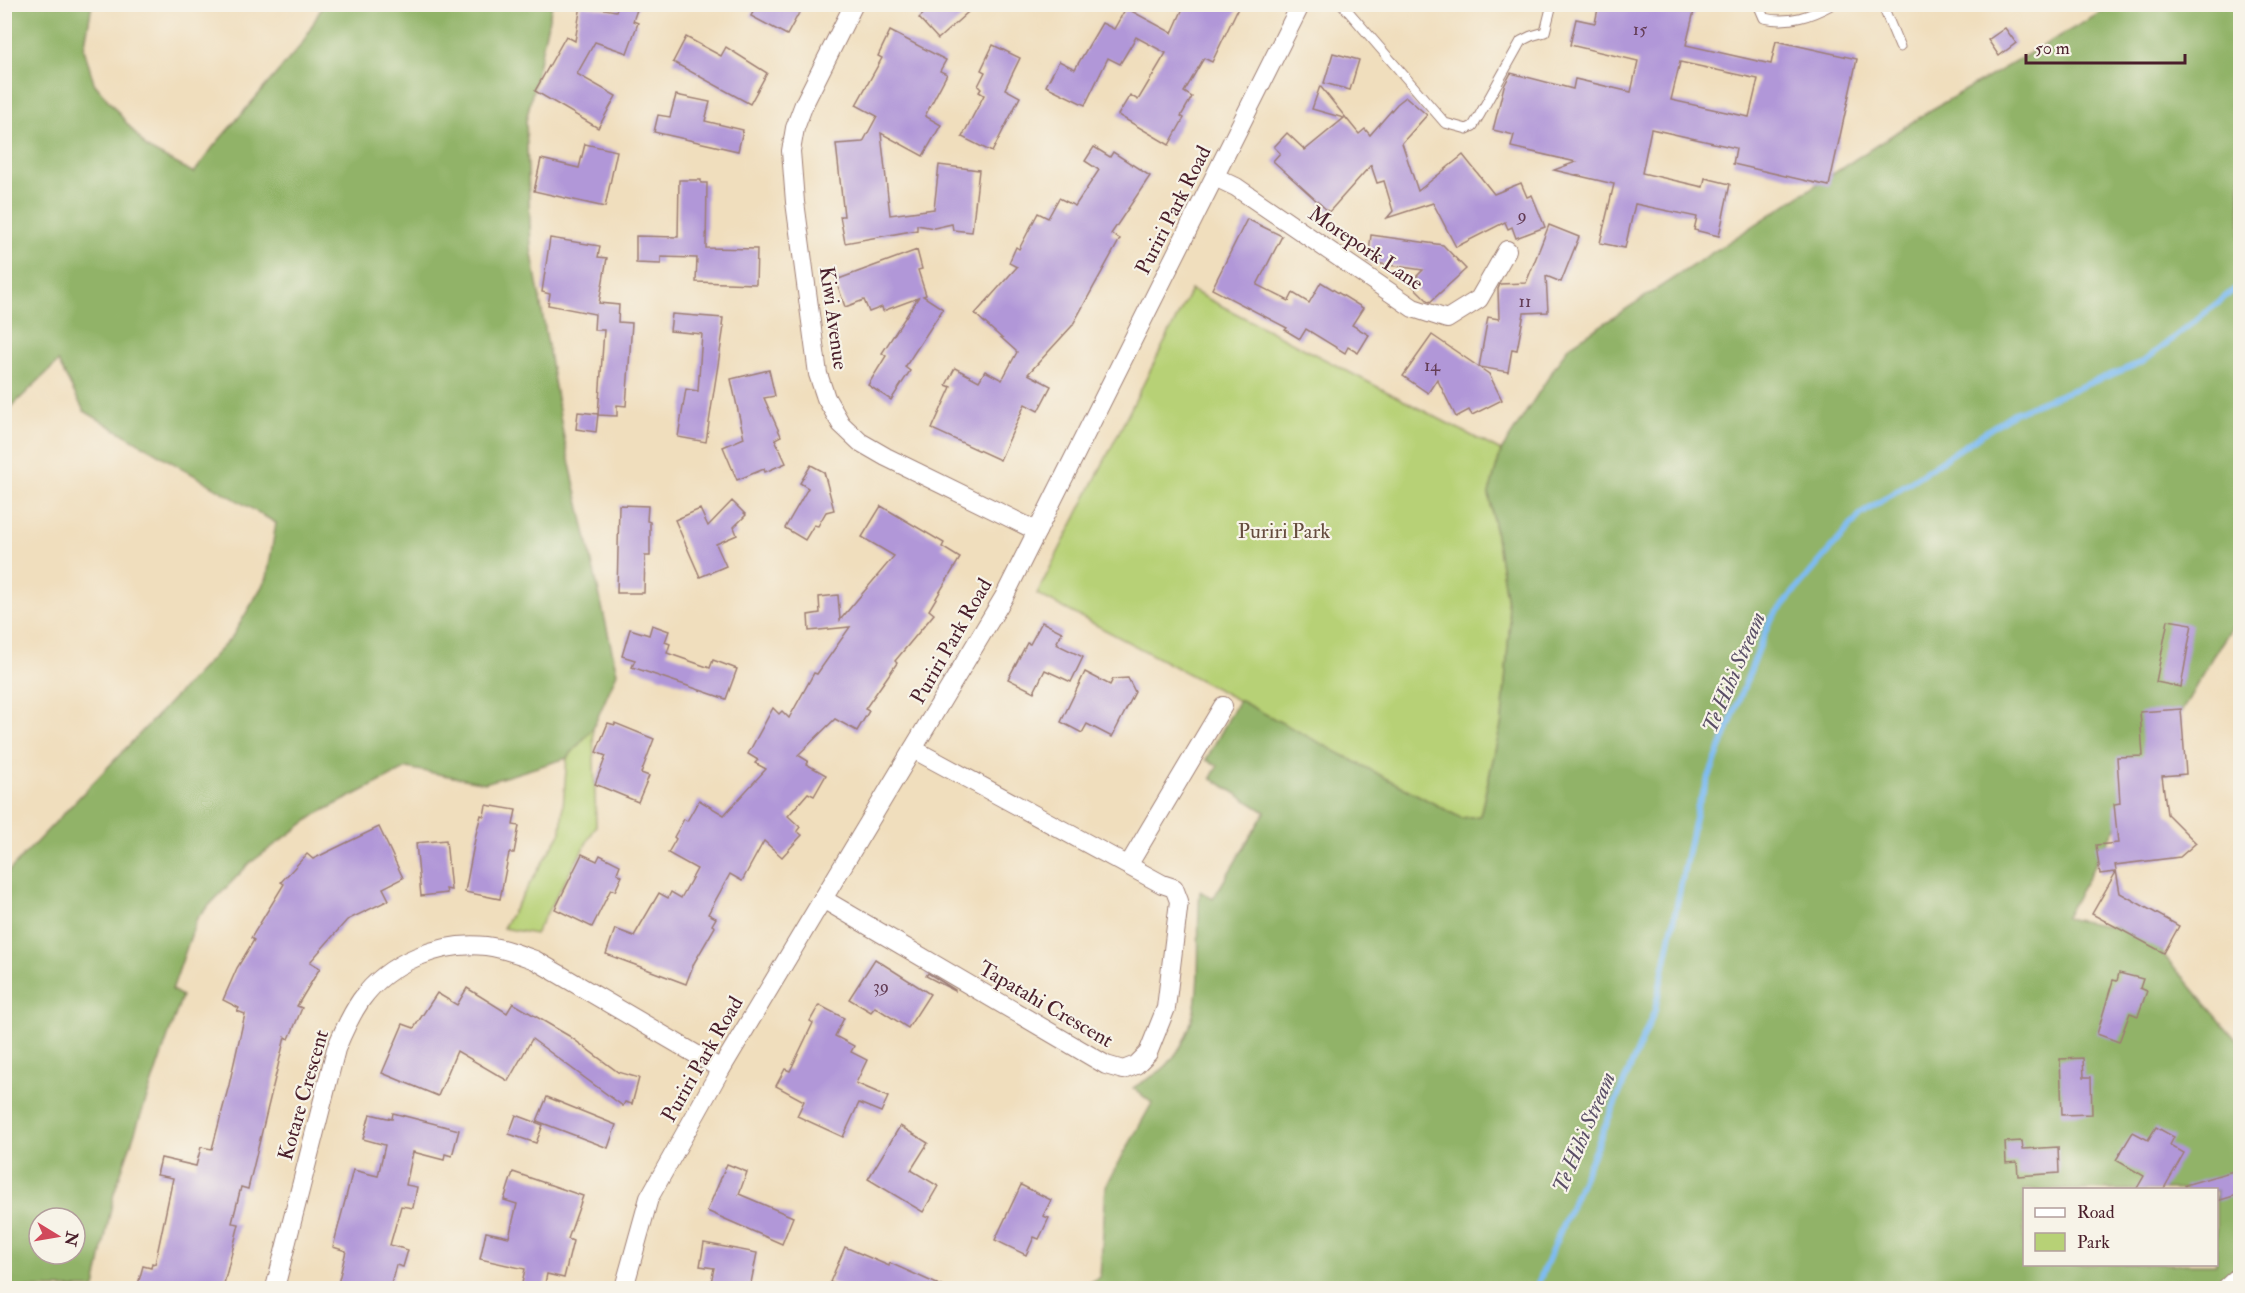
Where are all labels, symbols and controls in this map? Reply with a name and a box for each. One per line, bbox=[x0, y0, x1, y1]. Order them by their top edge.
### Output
house number: 15 bbox=[1633, 18, 1647, 41]
scale bar bbox=[2026, 27, 2185, 65]
text: 50 m bbox=[2035, 37, 2070, 60]
street label: Puriri Park Road bbox=[1129, 141, 1218, 279]
street label: Morepork Lane bbox=[1303, 200, 1429, 297]
house number: 9 bbox=[1515, 204, 1527, 227]
street label: Kiwi Avenue bbox=[813, 265, 854, 372]
house number: 11 bbox=[1519, 290, 1531, 313]
house number: 14 bbox=[1424, 354, 1441, 377]
park label: Puriri Park bbox=[1238, 518, 1330, 545]
street label: Puriri Park Road bbox=[905, 573, 999, 709]
water label: Te Hihi Stream bbox=[1696, 608, 1772, 737]
street label: Tapatahi Crescent bbox=[974, 955, 1118, 1054]
house number: 39 bbox=[873, 975, 889, 998]
street label: Puriri Park Road bbox=[656, 991, 750, 1127]
street label: Kotare Crescent bbox=[272, 1027, 335, 1164]
water label: Te Hihi Stream bbox=[1546, 1068, 1622, 1197]
legend bbox=[2023, 1188, 2218, 1266]
text: Road bbox=[2077, 1201, 2115, 1224]
north arrow bbox=[27, 1206, 87, 1266]
text: N bbox=[59, 1229, 82, 1248]
text: Park bbox=[2077, 1231, 2110, 1254]

